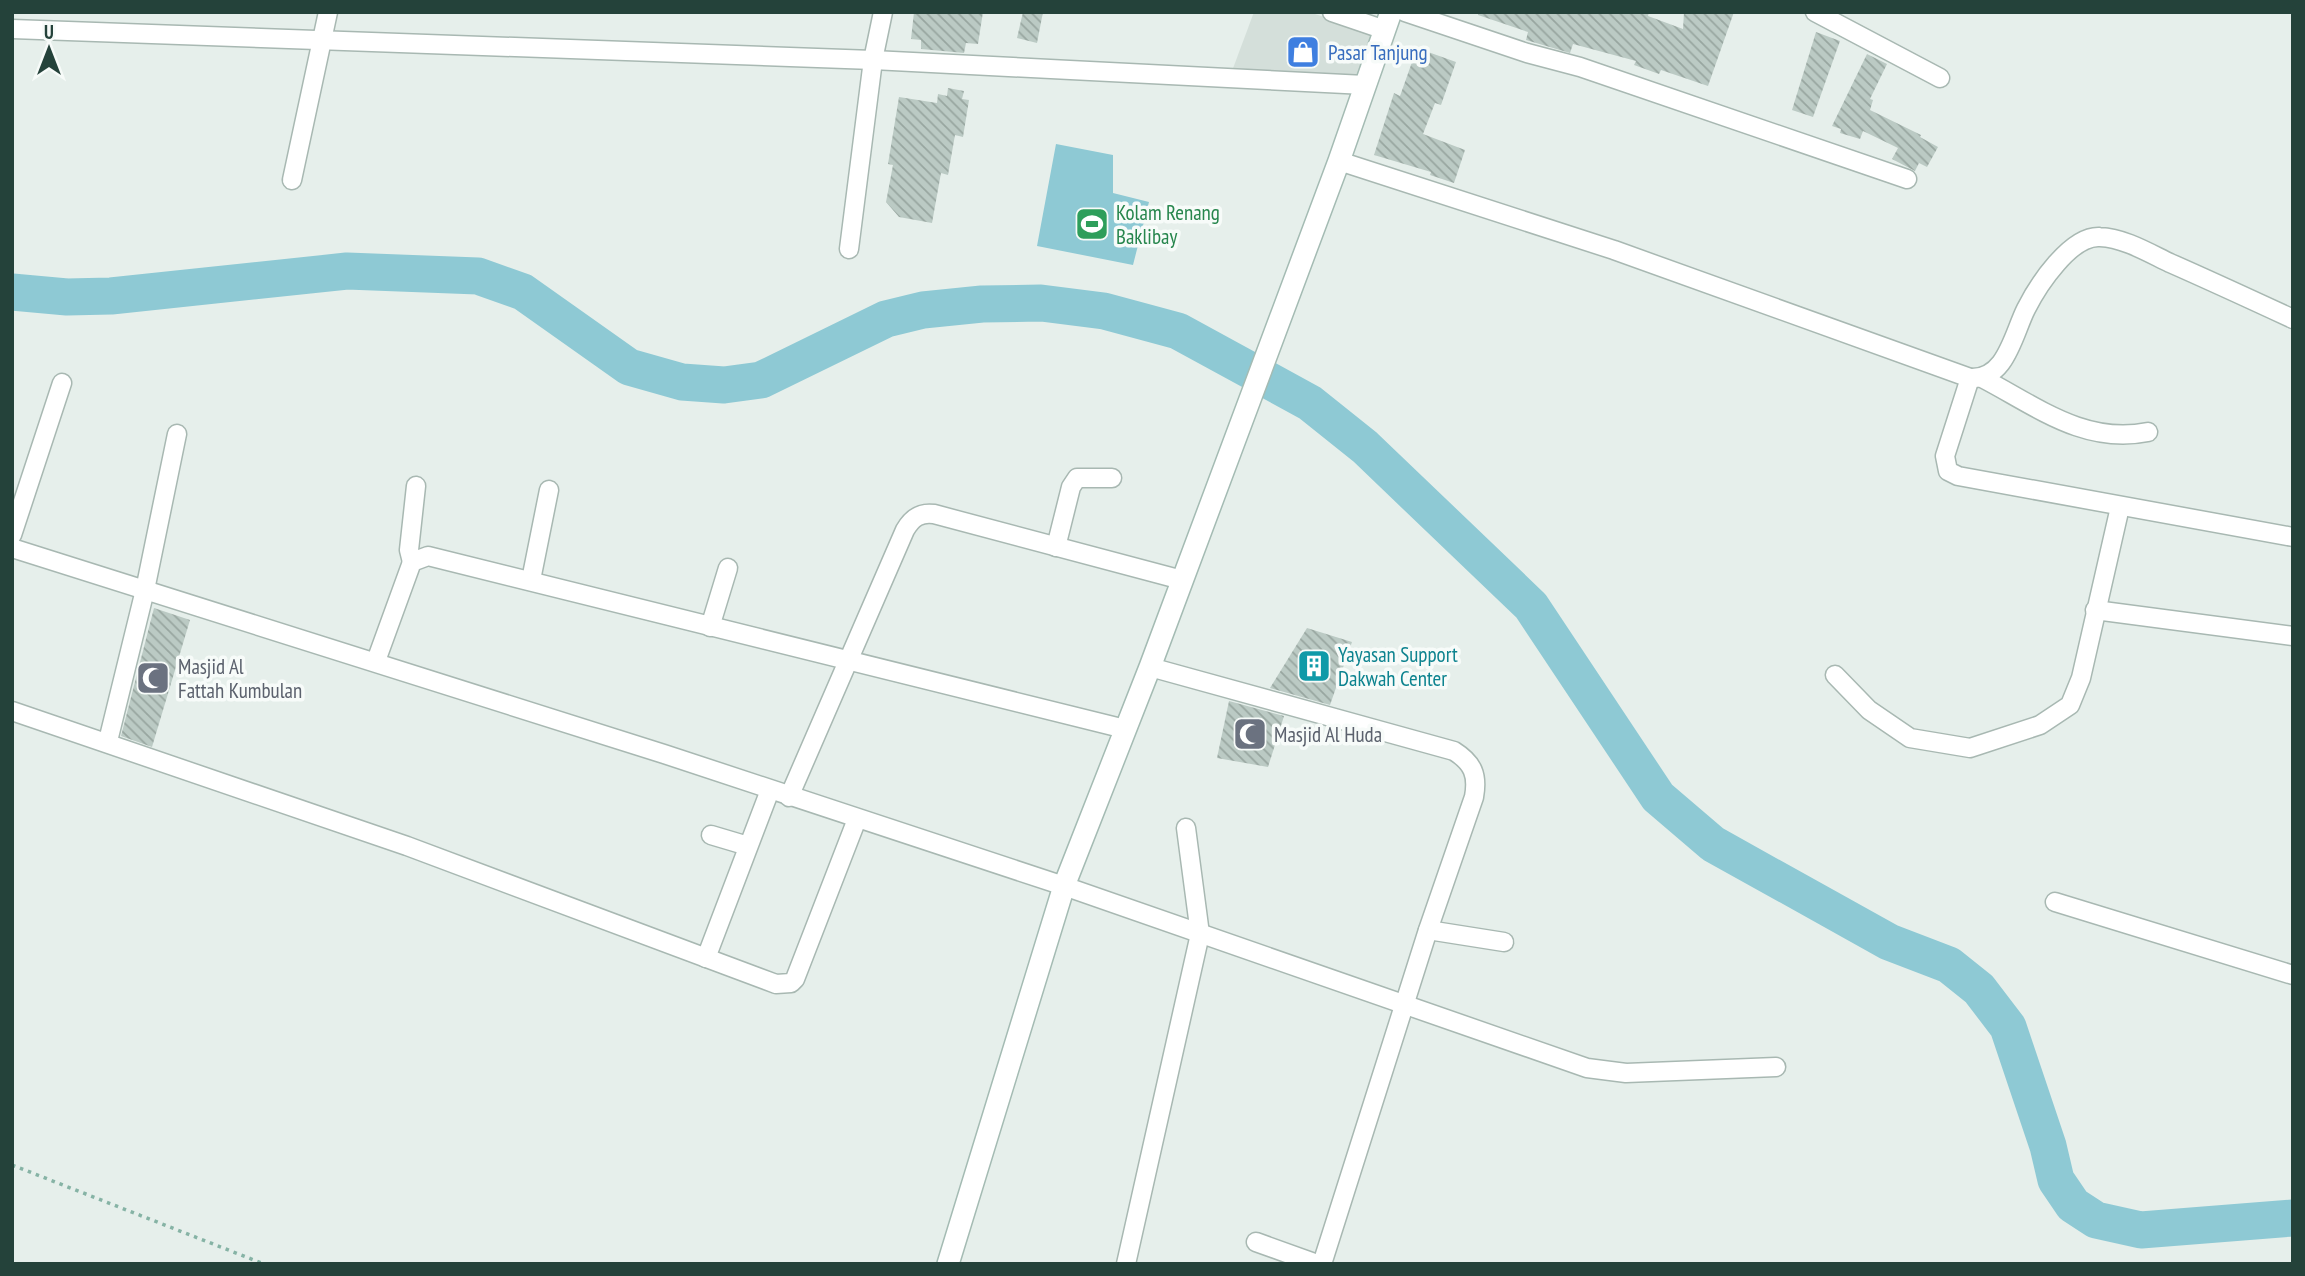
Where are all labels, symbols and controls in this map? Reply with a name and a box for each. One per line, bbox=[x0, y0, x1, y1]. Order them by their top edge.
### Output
north arrow bbox=[14, 14, 84, 84]
text: U bbox=[44, 20, 54, 44]
shop icon: Pasar Tanjung bbox=[1284, 33, 1322, 71]
place label: Pasar Tanjung bbox=[1328, 39, 1428, 66]
place label: Kolam Renang Baklibay bbox=[1116, 199, 1220, 250]
sports icon: Kolam Renang Baklibay bbox=[1073, 205, 1111, 243]
place label: Yayasan Support Dakwah Center bbox=[1338, 641, 1458, 692]
building icon: Yayasan Support Dakwah Center bbox=[1295, 647, 1333, 685]
place label: Masjid Al Fattah Kumbulan bbox=[178, 653, 302, 704]
mosque icon: Masjid Al Fattah Kumbulan bbox=[134, 659, 172, 697]
mosque icon: Masjid Al Huda bbox=[1231, 715, 1269, 753]
place label: Masjid Al Huda bbox=[1274, 721, 1382, 748]

